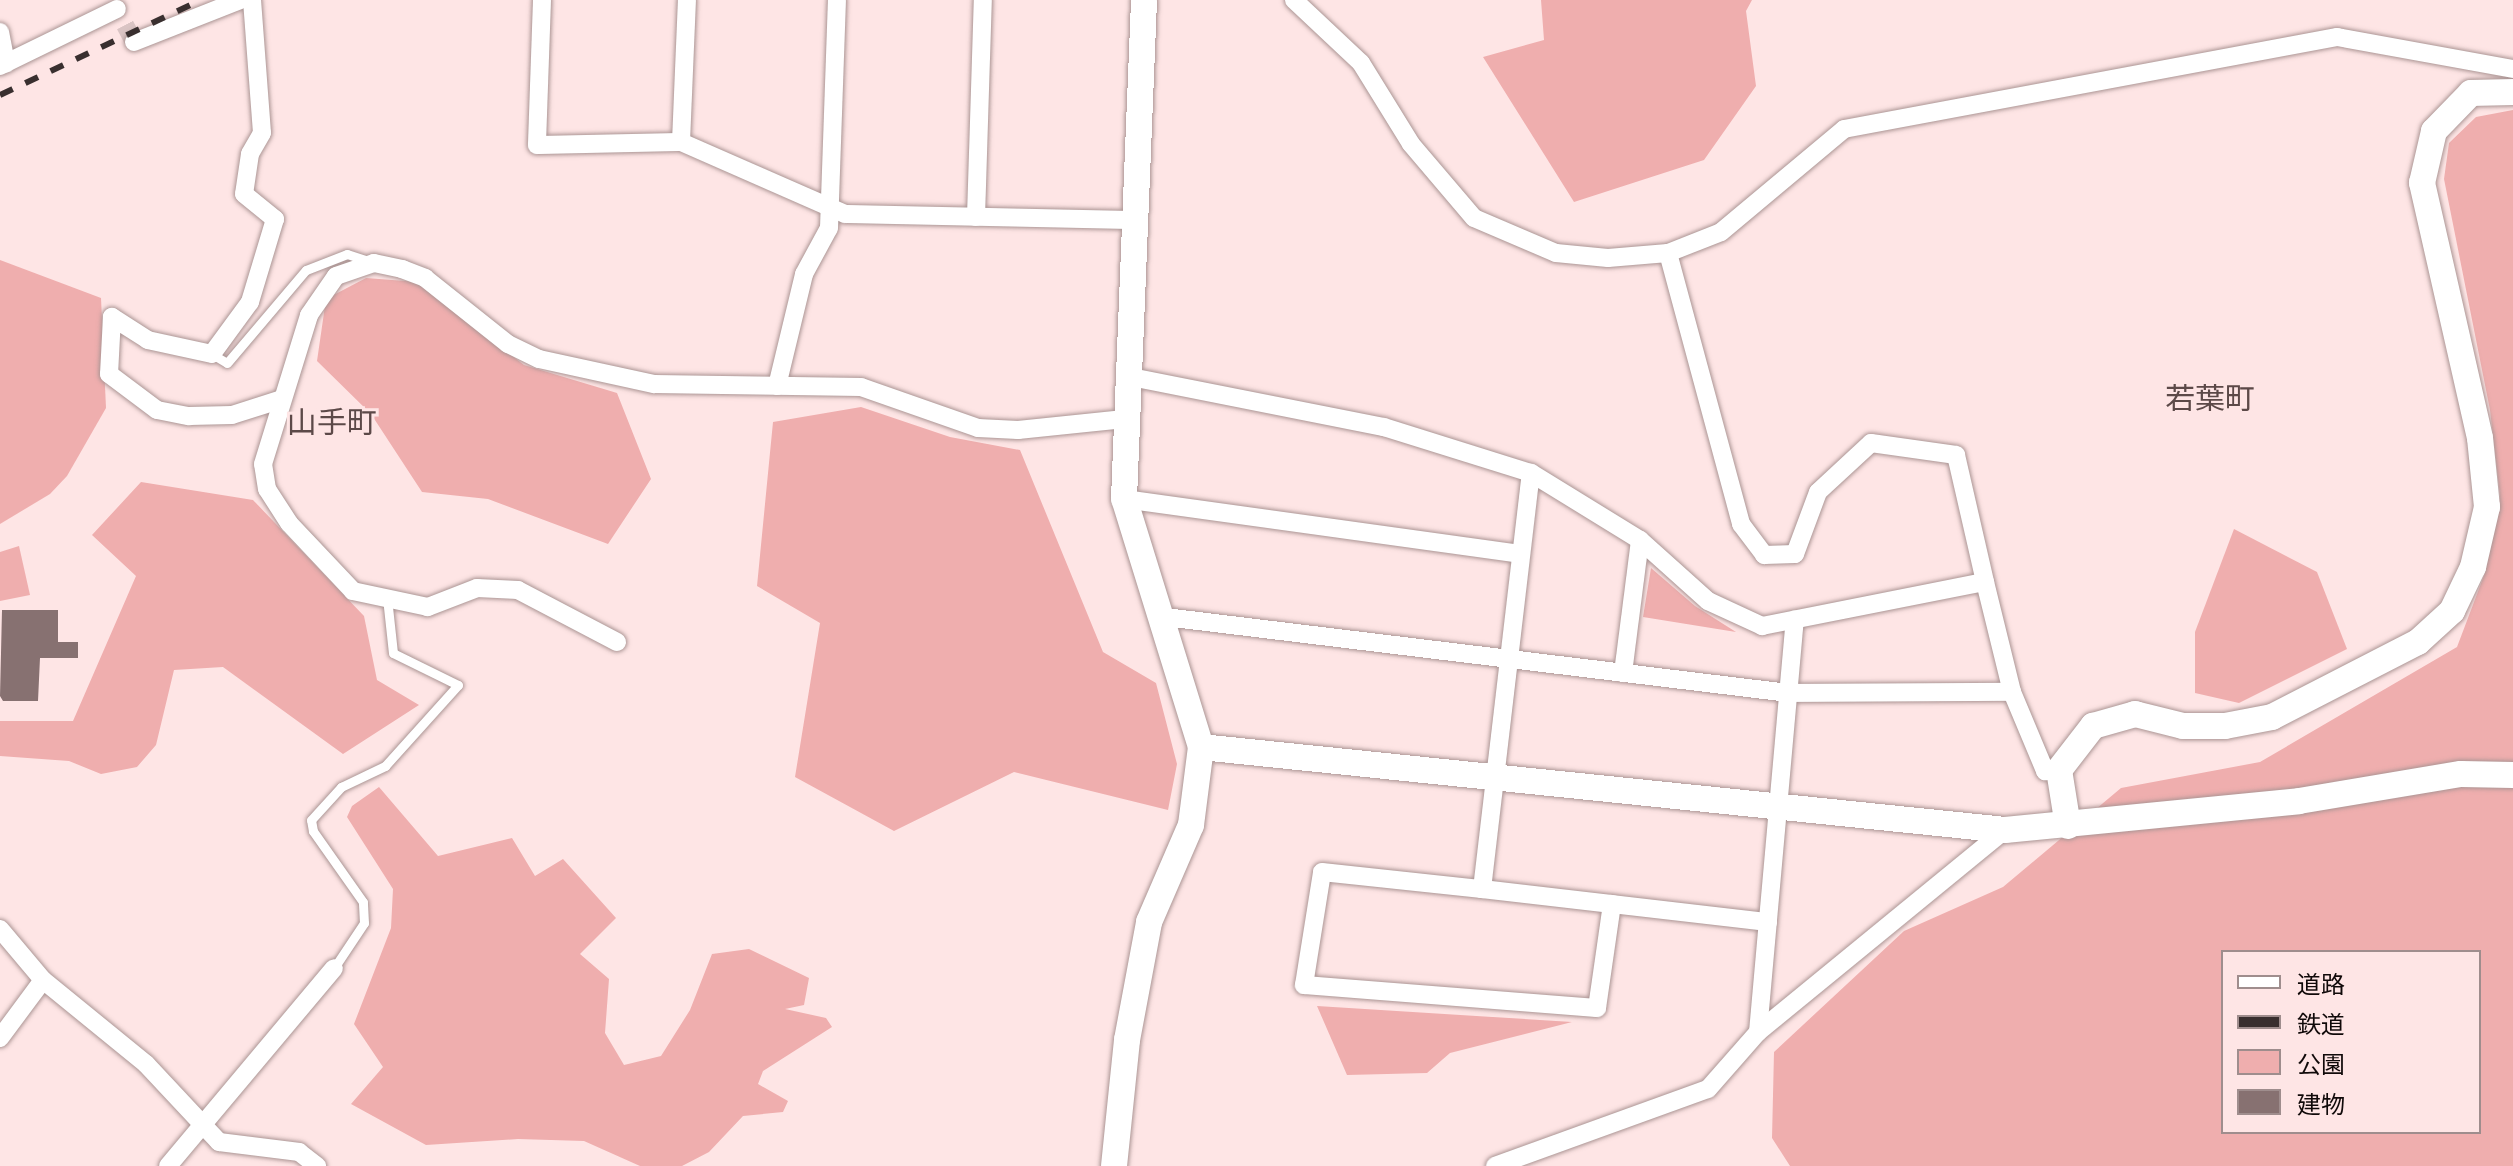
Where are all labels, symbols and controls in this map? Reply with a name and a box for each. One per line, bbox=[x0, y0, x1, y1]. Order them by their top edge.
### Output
district label: 若葉町 bbox=[2165, 381, 2255, 417]
district label: 山手町 bbox=[287, 405, 377, 441]
legend bbox=[2221, 950, 2481, 1134]
text: 道路 bbox=[2297, 971, 2345, 999]
text: 鉄道 bbox=[2297, 1011, 2345, 1039]
text: 公園 bbox=[2297, 1051, 2345, 1079]
text: 建物 bbox=[2297, 1091, 2345, 1119]

